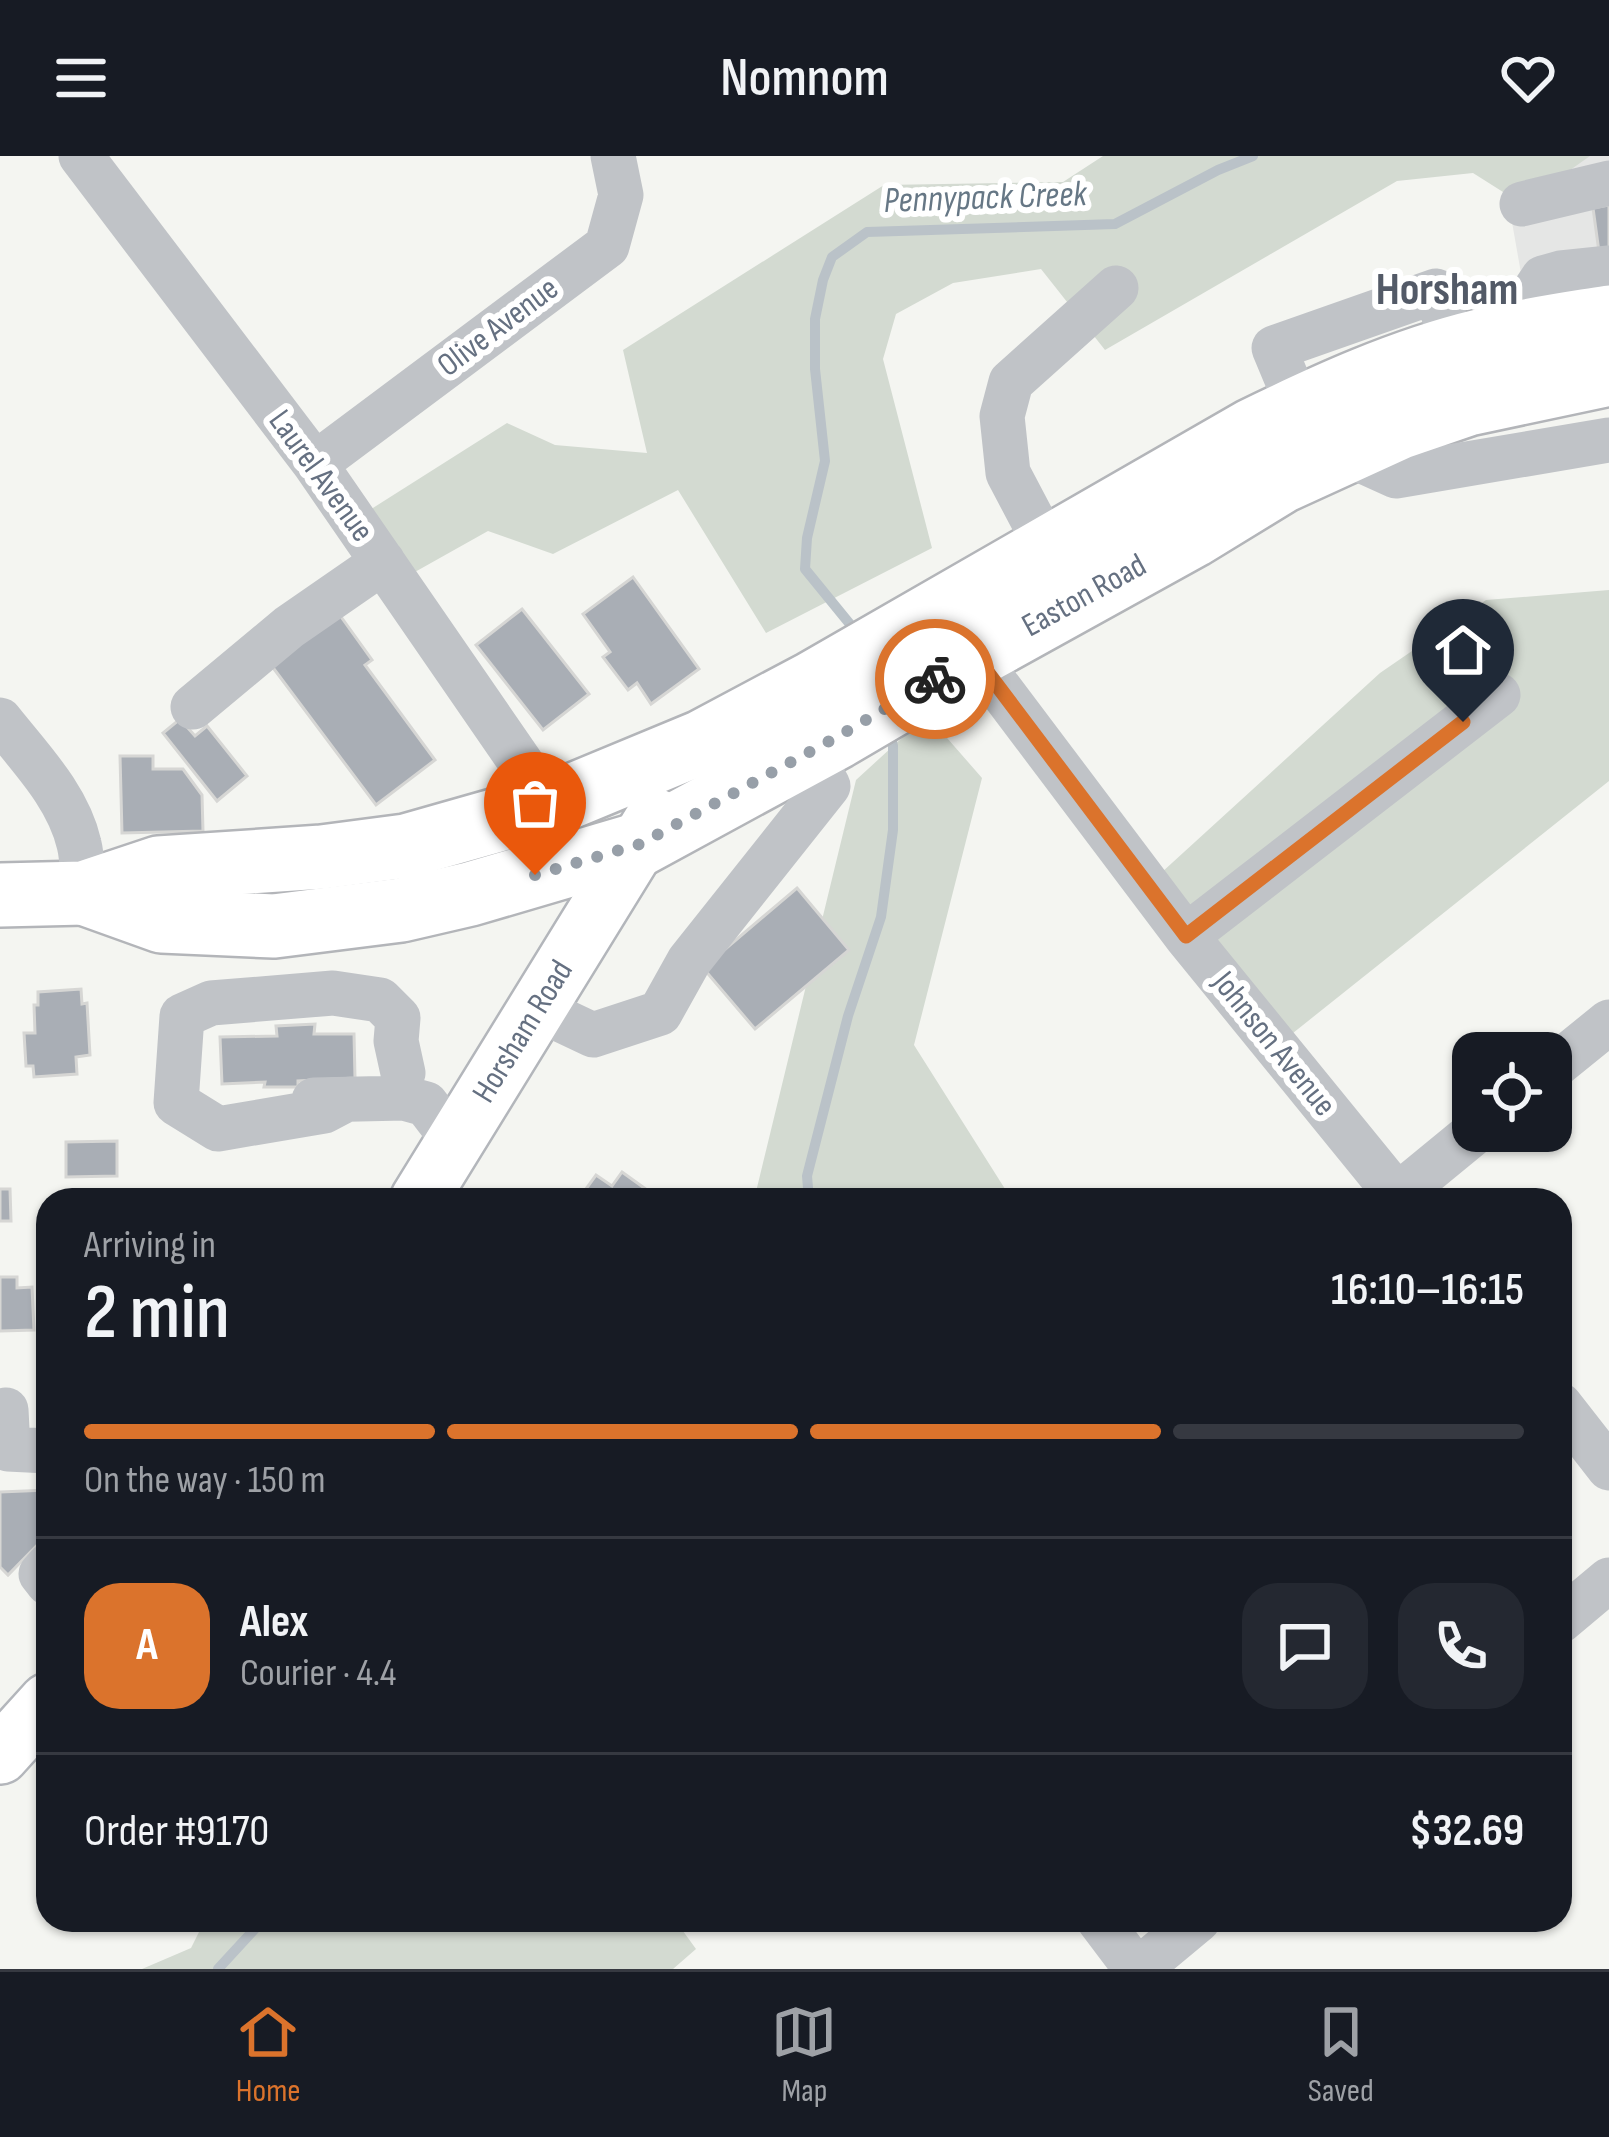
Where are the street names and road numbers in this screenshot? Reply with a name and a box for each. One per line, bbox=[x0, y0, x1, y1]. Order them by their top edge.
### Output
street label: Olive Avenue bbox=[430, 269, 566, 385]
street label: Laurel Avenue bbox=[260, 402, 382, 550]
street label: Easton Road bbox=[1015, 545, 1153, 646]
street label: Horsham Road bbox=[464, 953, 582, 1110]
street label: Johnson Avenue bbox=[1203, 963, 1344, 1124]

